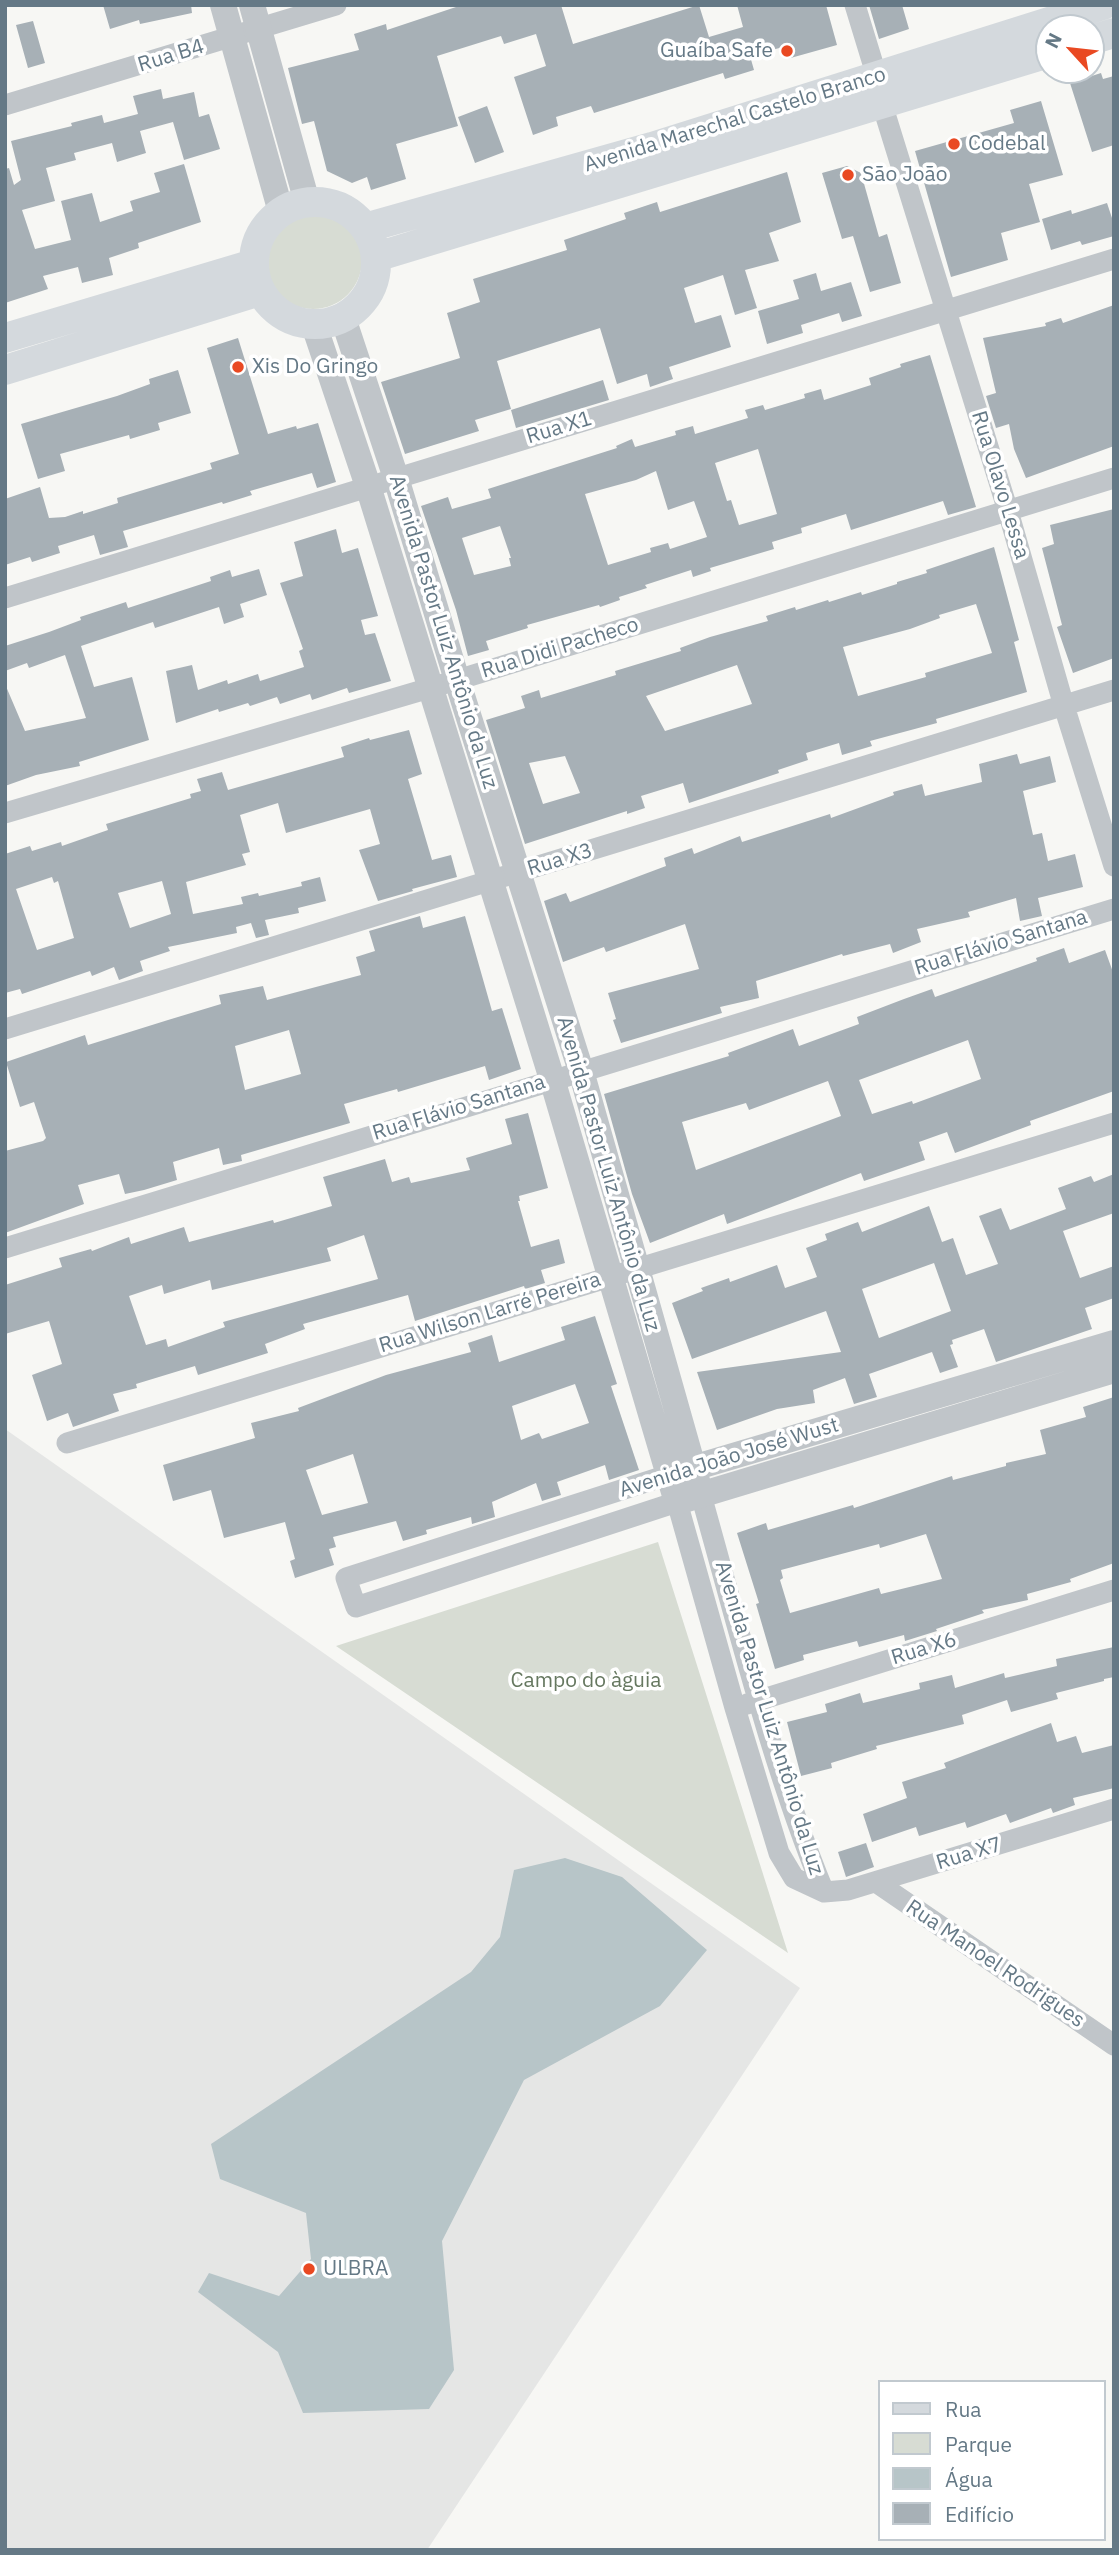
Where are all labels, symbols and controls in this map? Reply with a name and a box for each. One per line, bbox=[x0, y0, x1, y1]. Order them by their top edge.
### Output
north arrow bbox=[1035, 14, 1105, 84]
text: N bbox=[1039, 29, 1067, 52]
street label: Rua B4 bbox=[135, 34, 207, 78]
place label: Guaíba Safe bbox=[660, 38, 773, 64]
marker: Guaíba Safe bbox=[779, 43, 795, 59]
street label: Avenida Marechal Castelo Branco bbox=[581, 62, 889, 178]
place label: Codebal bbox=[968, 131, 1046, 157]
marker: Codebal bbox=[946, 136, 962, 152]
place label: São João bbox=[862, 162, 948, 188]
marker: São João bbox=[840, 167, 856, 183]
place label: Xis Do Gringo bbox=[252, 354, 378, 380]
marker: Xis Do Gringo bbox=[230, 359, 246, 375]
street label: Rua X1 bbox=[523, 406, 595, 450]
street label: Rua Olavo Lessa bbox=[966, 408, 1034, 562]
street label: Avenida Pastor Luiz Antônio da Luz bbox=[383, 472, 503, 792]
street label: Rua Didi Pacheco bbox=[478, 612, 642, 684]
street label: Rua X3 bbox=[524, 838, 596, 882]
street label: Rua Flávio Santana bbox=[912, 905, 1090, 981]
street label: Avenida Pastor Luiz Antônio da Luz bbox=[551, 1014, 665, 1334]
street label: Rua Flávio Santana bbox=[370, 1070, 548, 1146]
street label: Rua Wilson Larré Pereira bbox=[376, 1267, 604, 1359]
street label: Avenida João José Wust bbox=[616, 1413, 842, 1503]
street label: Avenida Pastor Luiz Antônio da Luz bbox=[709, 1558, 829, 1878]
street label: Rua X6 bbox=[888, 1627, 960, 1671]
park label: Campo do àguia bbox=[511, 1668, 661, 1694]
street label: Rua X7 bbox=[933, 1832, 1005, 1876]
street label: Rua Manoel Rodrigues bbox=[901, 1895, 1089, 2033]
place label: ULBRA bbox=[323, 2256, 388, 2282]
marker: ULBRA bbox=[301, 2261, 317, 2277]
legend bbox=[878, 2380, 1105, 2541]
text: Rua bbox=[945, 2395, 982, 2423]
text: Parque bbox=[945, 2430, 1012, 2458]
text: Água bbox=[945, 2465, 993, 2493]
text: Edifício bbox=[945, 2500, 1014, 2528]

